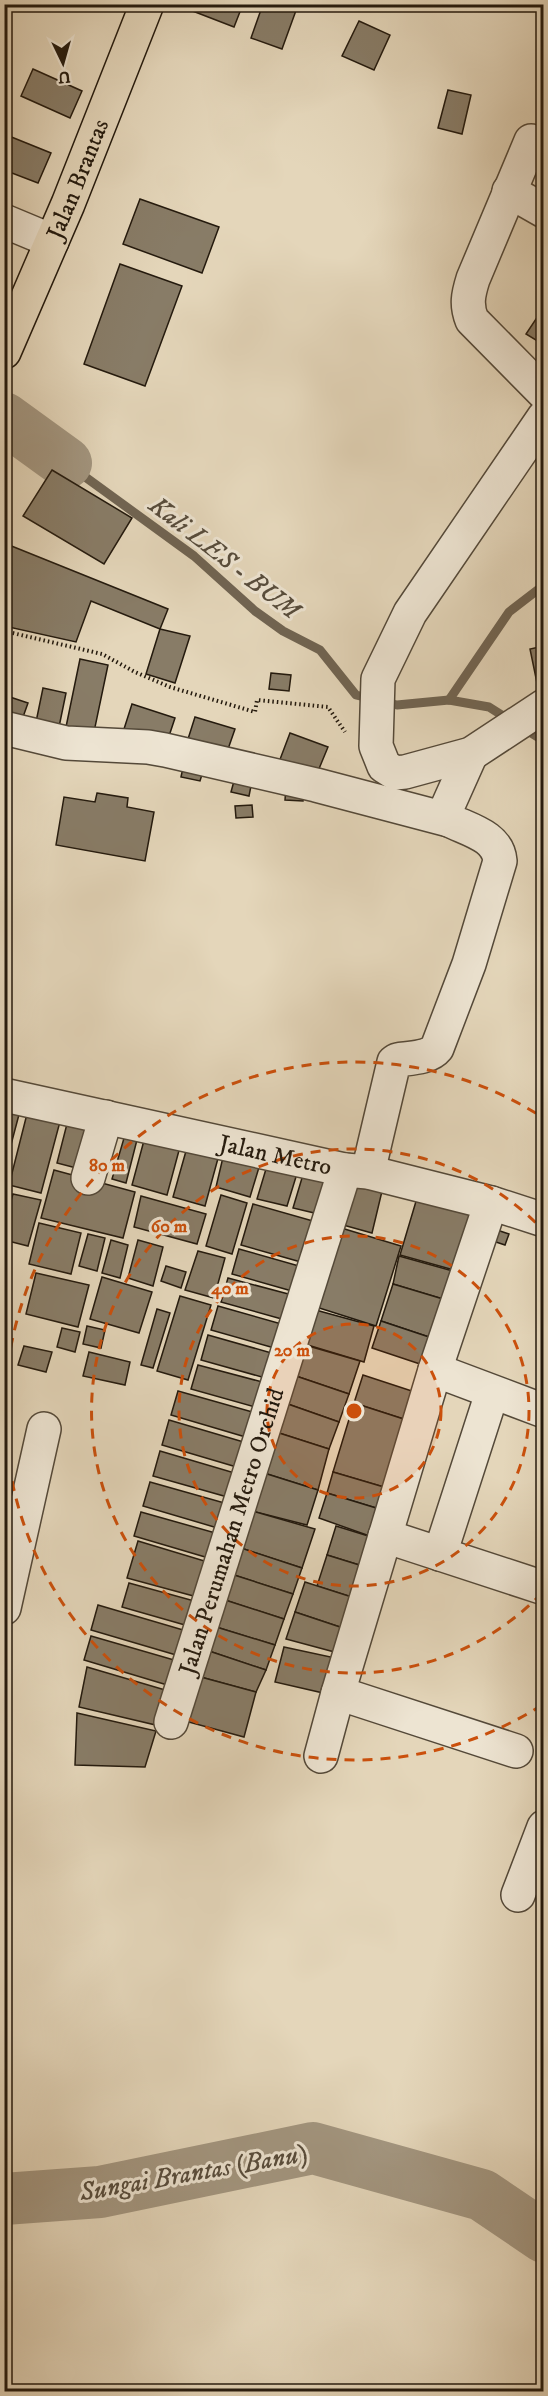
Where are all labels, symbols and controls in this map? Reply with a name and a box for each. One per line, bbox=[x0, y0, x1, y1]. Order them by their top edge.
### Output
north arrow bbox=[33, 33, 93, 93]
text: U bbox=[57, 66, 71, 88]
street label: Jalan Brantas bbox=[40, 115, 116, 246]
water label: Kali LES - BUM bbox=[141, 488, 308, 629]
street label: Jalan Metro bbox=[214, 1128, 334, 1183]
text: 80 m bbox=[89, 1155, 126, 1177]
text: 60 m bbox=[151, 1216, 188, 1238]
text: 40 m bbox=[210, 1278, 249, 1300]
text: 20 m bbox=[274, 1340, 310, 1362]
street label: Jalan Perumahan Metro Orchid bbox=[172, 1384, 291, 1681]
centre of rings bbox=[344, 1401, 364, 1421]
water label: Sungai Brantas (Banu) bbox=[76, 2137, 310, 2210]

